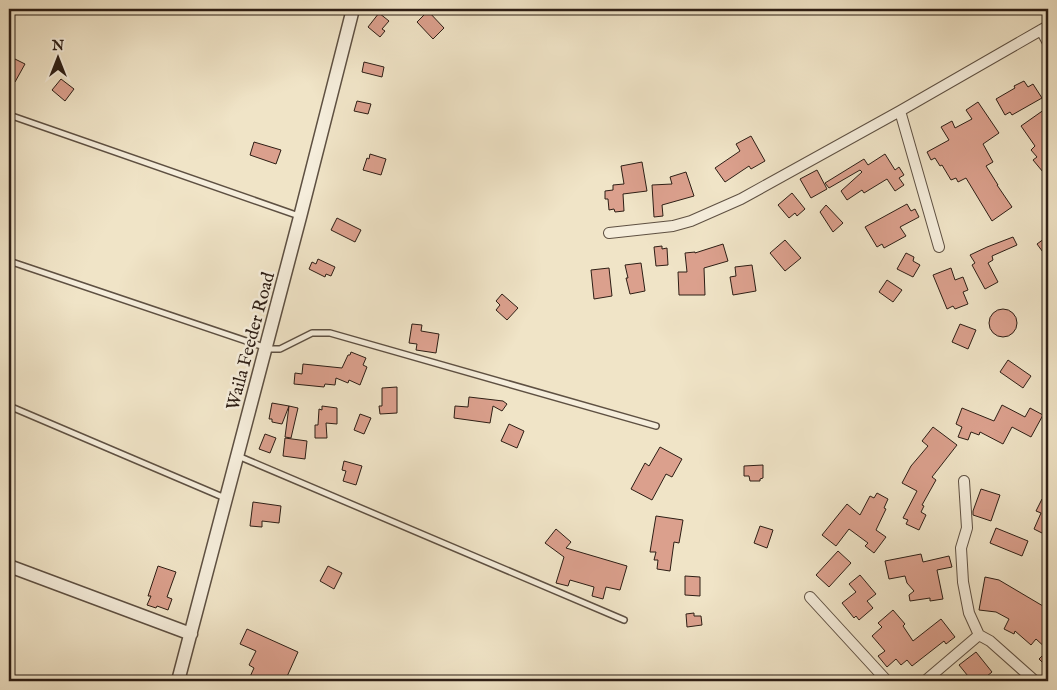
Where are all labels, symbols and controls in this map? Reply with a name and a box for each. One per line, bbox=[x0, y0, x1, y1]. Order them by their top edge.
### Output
north arrow bbox=[32, 32, 82, 82]
text: N bbox=[51, 37, 64, 55]
street label: Waila Feeder Road bbox=[222, 269, 281, 413]

